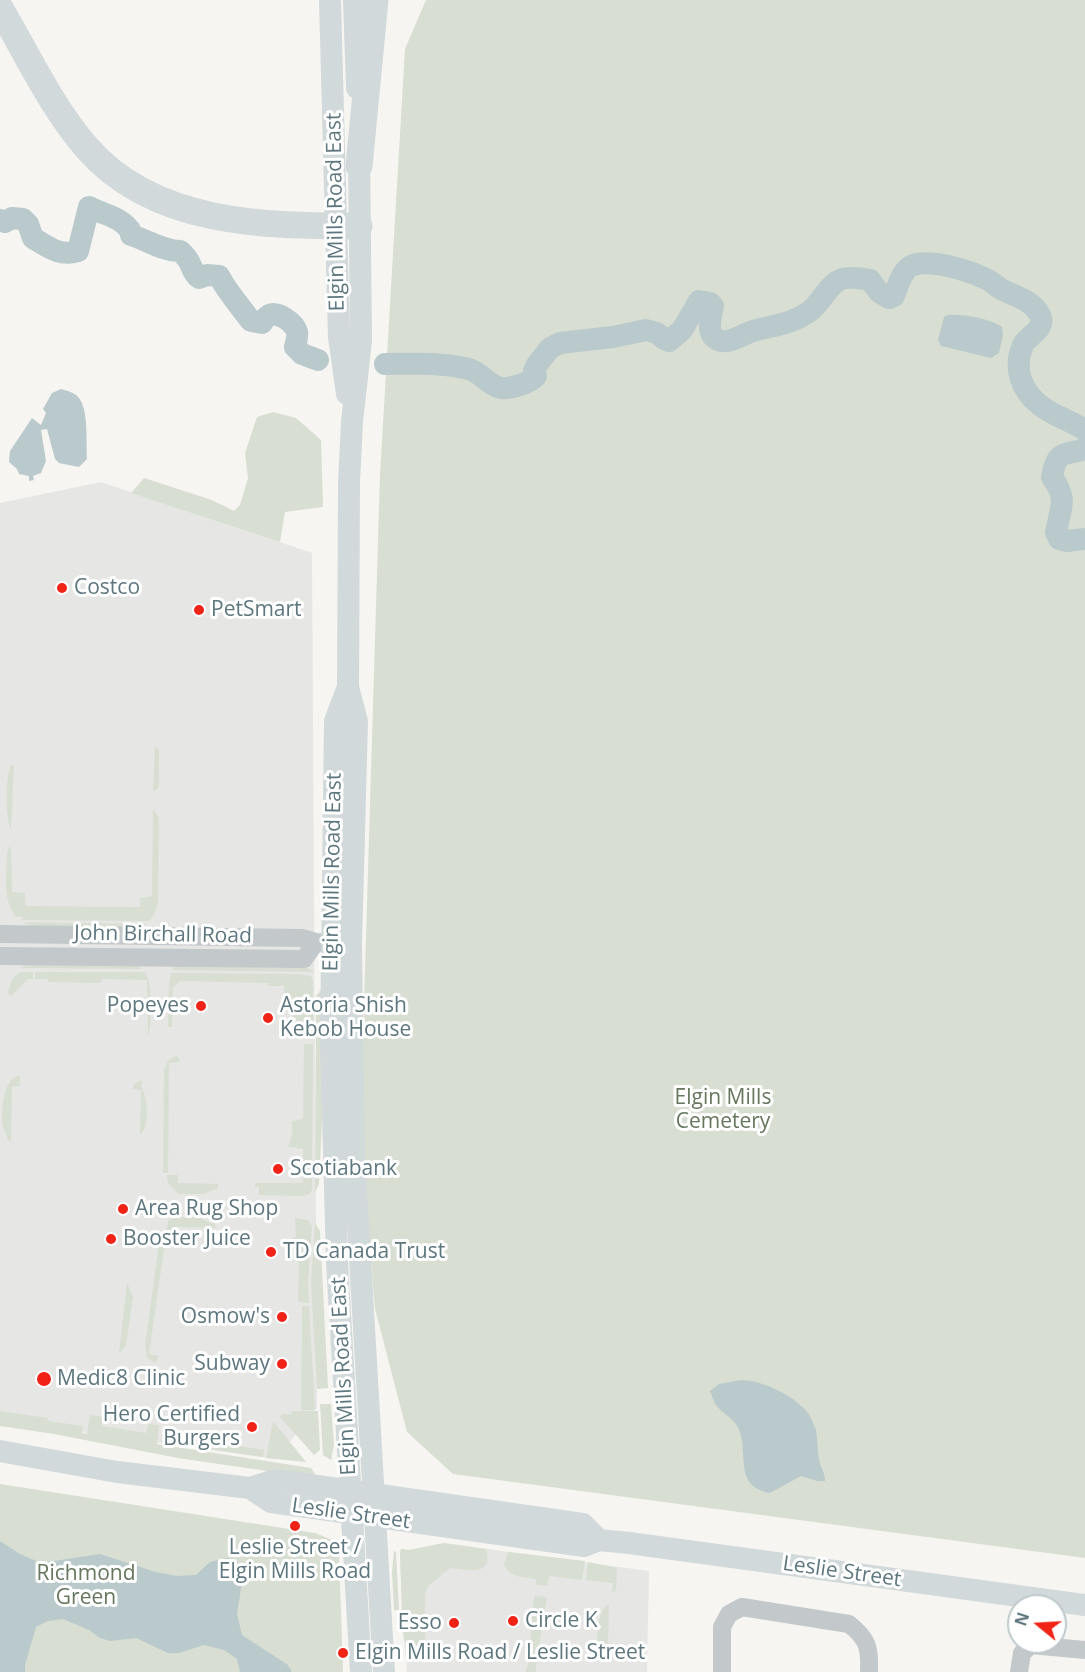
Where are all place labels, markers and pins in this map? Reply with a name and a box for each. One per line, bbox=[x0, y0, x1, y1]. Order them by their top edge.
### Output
place label: Costco bbox=[74, 575, 140, 601]
marker: Costco bbox=[55, 581, 69, 595]
place label: PetSmart bbox=[211, 597, 302, 623]
marker: PetSmart bbox=[192, 603, 206, 617]
place label: Popeyes bbox=[107, 993, 189, 1019]
place label: Astoria Shish Kebob House bbox=[280, 993, 411, 1043]
marker: Popeyes bbox=[194, 999, 208, 1013]
marker: Astoria Shish Kebob House bbox=[261, 1011, 275, 1025]
place label: Scotiabank bbox=[290, 1156, 397, 1182]
marker: Scotiabank bbox=[271, 1162, 285, 1176]
place label: Area Rug Shop bbox=[135, 1196, 278, 1222]
marker: Area Rug Shop bbox=[116, 1202, 130, 1216]
place label: Booster Juice bbox=[123, 1226, 251, 1252]
marker: Booster Juice bbox=[104, 1232, 118, 1246]
place label: TD Canada Trust bbox=[283, 1239, 445, 1265]
marker: TD Canada Trust bbox=[264, 1245, 278, 1259]
place label: Osmow's bbox=[181, 1304, 270, 1330]
marker: Osmow's bbox=[275, 1310, 289, 1324]
place label: Subway bbox=[194, 1351, 270, 1377]
marker: Subway bbox=[275, 1357, 289, 1371]
place label: Medic8 Clinic bbox=[57, 1366, 185, 1392]
marker: Medic8 Clinic bbox=[35, 1370, 53, 1388]
place label: Hero Certified Burgers bbox=[103, 1402, 240, 1452]
marker: Hero Certified Burgers bbox=[245, 1420, 259, 1434]
marker: Leslie Street / Elgin Mills Road bbox=[288, 1519, 302, 1533]
place label: Leslie Street / Elgin Mills Road bbox=[219, 1535, 371, 1585]
place label: Circle K bbox=[525, 1608, 598, 1634]
place label: Esso bbox=[398, 1610, 442, 1636]
marker: Circle K bbox=[506, 1614, 520, 1628]
marker: Esso bbox=[447, 1616, 461, 1630]
place label: Elgin Mills Road / Leslie Street bbox=[355, 1640, 645, 1666]
marker: Elgin Mills Road / Leslie Street bbox=[336, 1646, 350, 1660]

